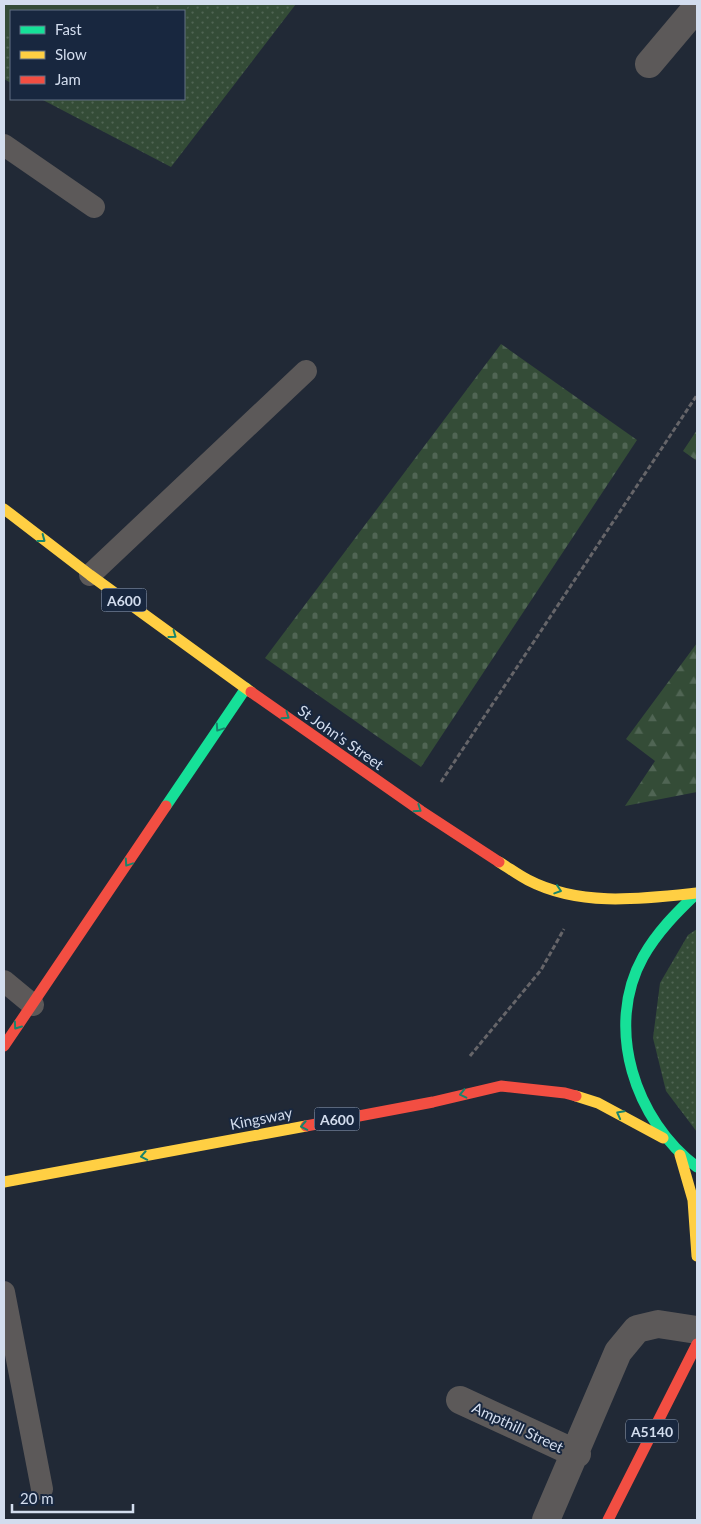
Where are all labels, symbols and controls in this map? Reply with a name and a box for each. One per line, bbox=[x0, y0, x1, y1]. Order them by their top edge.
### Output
legend bbox=[10, 10, 185, 100]
text: Fast bbox=[55, 20, 82, 38]
text: Slow bbox=[55, 45, 87, 63]
text: Jam bbox=[55, 70, 81, 88]
one-way arrow bbox=[37, 533, 46, 542]
road number: A600 bbox=[102, 588, 146, 612]
one-way arrow bbox=[167, 629, 177, 638]
street label: St John's Street bbox=[295, 701, 388, 774]
one-way arrow bbox=[280, 710, 290, 719]
one-way arrow bbox=[216, 722, 225, 732]
one-way arrow bbox=[413, 803, 422, 812]
one-way arrow bbox=[125, 857, 134, 867]
one-way arrow bbox=[554, 884, 562, 894]
one-way arrow bbox=[14, 1021, 23, 1030]
one-way arrow bbox=[459, 1089, 468, 1099]
street label: Kingsway bbox=[228, 1103, 294, 1133]
road number: A600 bbox=[314, 1108, 360, 1130]
one-way arrow bbox=[616, 1110, 625, 1120]
one-way arrow bbox=[299, 1120, 308, 1130]
one-way arrow bbox=[140, 1150, 148, 1160]
street label: Ampthill Street bbox=[470, 1398, 567, 1456]
road number: A5140 bbox=[626, 1420, 678, 1442]
scale bar bbox=[12, 1482, 134, 1514]
text: 20 m bbox=[20, 1489, 54, 1507]

